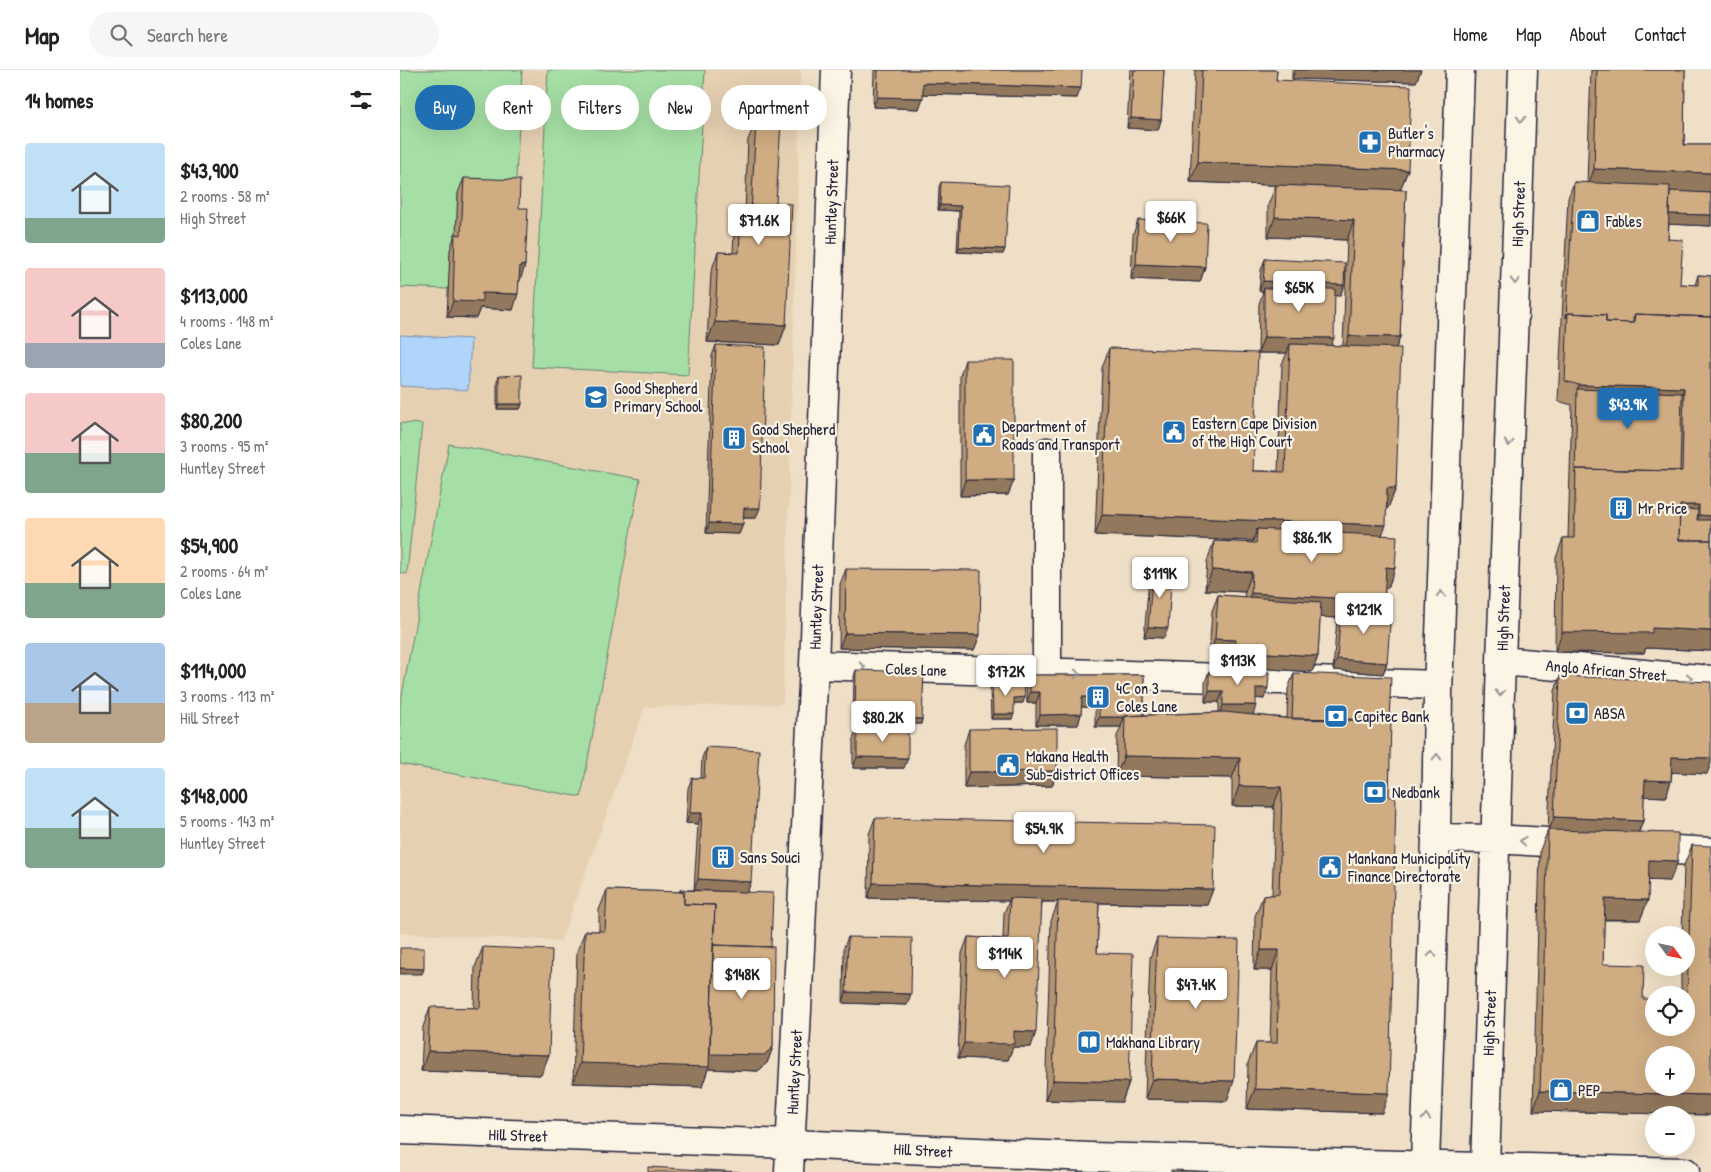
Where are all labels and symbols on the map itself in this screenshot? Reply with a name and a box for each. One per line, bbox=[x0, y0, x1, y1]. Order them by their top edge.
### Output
one-way arrow bbox=[1516, 115, 1526, 123]
place label: Butler's Pharmacy bbox=[1388, 122, 1445, 162]
pharmacy icon: Butler's Pharmacy bbox=[1357, 129, 1383, 155]
street label: Huntley Street bbox=[819, 159, 843, 245]
street label: High Street bbox=[1506, 180, 1530, 247]
pin: $66K bbox=[1141, 200, 1201, 243]
pin: $71.6K bbox=[718, 204, 800, 246]
shop icon: Fables bbox=[1575, 208, 1601, 234]
place label: Fables bbox=[1605, 210, 1642, 232]
pin: $65K bbox=[1269, 270, 1329, 313]
one-way arrow bbox=[1510, 278, 1520, 285]
place label: Good Shepherd Primary School bbox=[614, 377, 703, 417]
school or university icon: Good Shepherd Primary School bbox=[583, 384, 609, 410]
pin: $43.9K bbox=[1587, 388, 1669, 430]
place label: Eastern Cape Division of the High Court bbox=[1192, 412, 1317, 452]
place label: Department of Roads and Transport bbox=[1002, 415, 1120, 455]
place label: Good Shepherd School bbox=[752, 418, 835, 458]
public building icon: Eastern Cape Division of the High Court bbox=[1161, 419, 1187, 445]
public building icon: Department of Roads and Transport bbox=[971, 422, 997, 448]
building icon: Good Shepherd School bbox=[721, 425, 747, 451]
one-way arrow bbox=[1504, 440, 1514, 448]
building icon: Mr Price bbox=[1608, 495, 1634, 521]
place label: Mr Price bbox=[1638, 497, 1688, 519]
pin: $86.1K bbox=[1271, 520, 1353, 563]
pin: $119K bbox=[1125, 556, 1195, 599]
street label: Huntley Street bbox=[804, 564, 828, 650]
street label: High Street bbox=[1491, 584, 1515, 651]
one-way arrow bbox=[1436, 590, 1446, 598]
pin: $121K bbox=[1329, 592, 1399, 635]
pin: $113K bbox=[1203, 644, 1273, 686]
pin: $172K bbox=[971, 654, 1041, 697]
street label: Anglo African Street bbox=[1545, 654, 1667, 686]
street label: Coles Lane bbox=[885, 657, 948, 681]
one-way arrow bbox=[859, 662, 867, 672]
one-way arrow bbox=[1074, 668, 1082, 679]
one-way arrow bbox=[1685, 672, 1693, 683]
place label: 4C on 3 Coles Lane bbox=[1116, 677, 1178, 717]
building icon: 4C on 3 Coles Lane bbox=[1085, 684, 1111, 710]
one-way arrow bbox=[1495, 690, 1505, 698]
pin: $80.2K bbox=[842, 700, 924, 743]
bank icon: ABSA bbox=[1564, 700, 1590, 726]
place label: ABSA bbox=[1594, 702, 1625, 724]
bank icon: Capitec Bank bbox=[1323, 703, 1349, 729]
place label: Capitec Bank bbox=[1354, 705, 1430, 727]
place label: Makana Health Sub-district Offices bbox=[1026, 745, 1139, 785]
public building icon: Makana Health Sub-district Offices bbox=[995, 752, 1021, 778]
one-way arrow bbox=[1432, 752, 1442, 760]
bank icon: Nedbank bbox=[1362, 779, 1388, 805]
place label: Nedbank bbox=[1392, 781, 1440, 803]
pin: $54.9K bbox=[1003, 812, 1085, 854]
one-way arrow bbox=[1518, 836, 1526, 847]
building icon: Sans Souci bbox=[710, 844, 736, 870]
place label: Sans Souci bbox=[740, 846, 801, 868]
place label: Mankana Municipality Finance Directorate bbox=[1347, 847, 1471, 887]
public building icon: Mankana Municipality Finance Directorate bbox=[1317, 854, 1343, 880]
north arrow bbox=[1645, 926, 1695, 976]
pin: $114K bbox=[970, 936, 1040, 979]
one-way arrow bbox=[1427, 950, 1437, 958]
pin: $148K bbox=[707, 958, 777, 1000]
pin: $47.4K bbox=[1155, 968, 1237, 1010]
street label: High Street bbox=[1477, 989, 1501, 1056]
street label: Huntley Street bbox=[781, 1029, 807, 1115]
library icon: Makhana Library bbox=[1076, 1029, 1102, 1055]
place label: Makhana Library bbox=[1106, 1031, 1200, 1053]
shop icon: PEP bbox=[1548, 1077, 1574, 1103]
place label: PEP bbox=[1578, 1079, 1600, 1101]
one-way arrow bbox=[1421, 1112, 1432, 1120]
street label: Hill Street bbox=[488, 1123, 548, 1147]
street label: Hill Street bbox=[893, 1137, 953, 1163]

